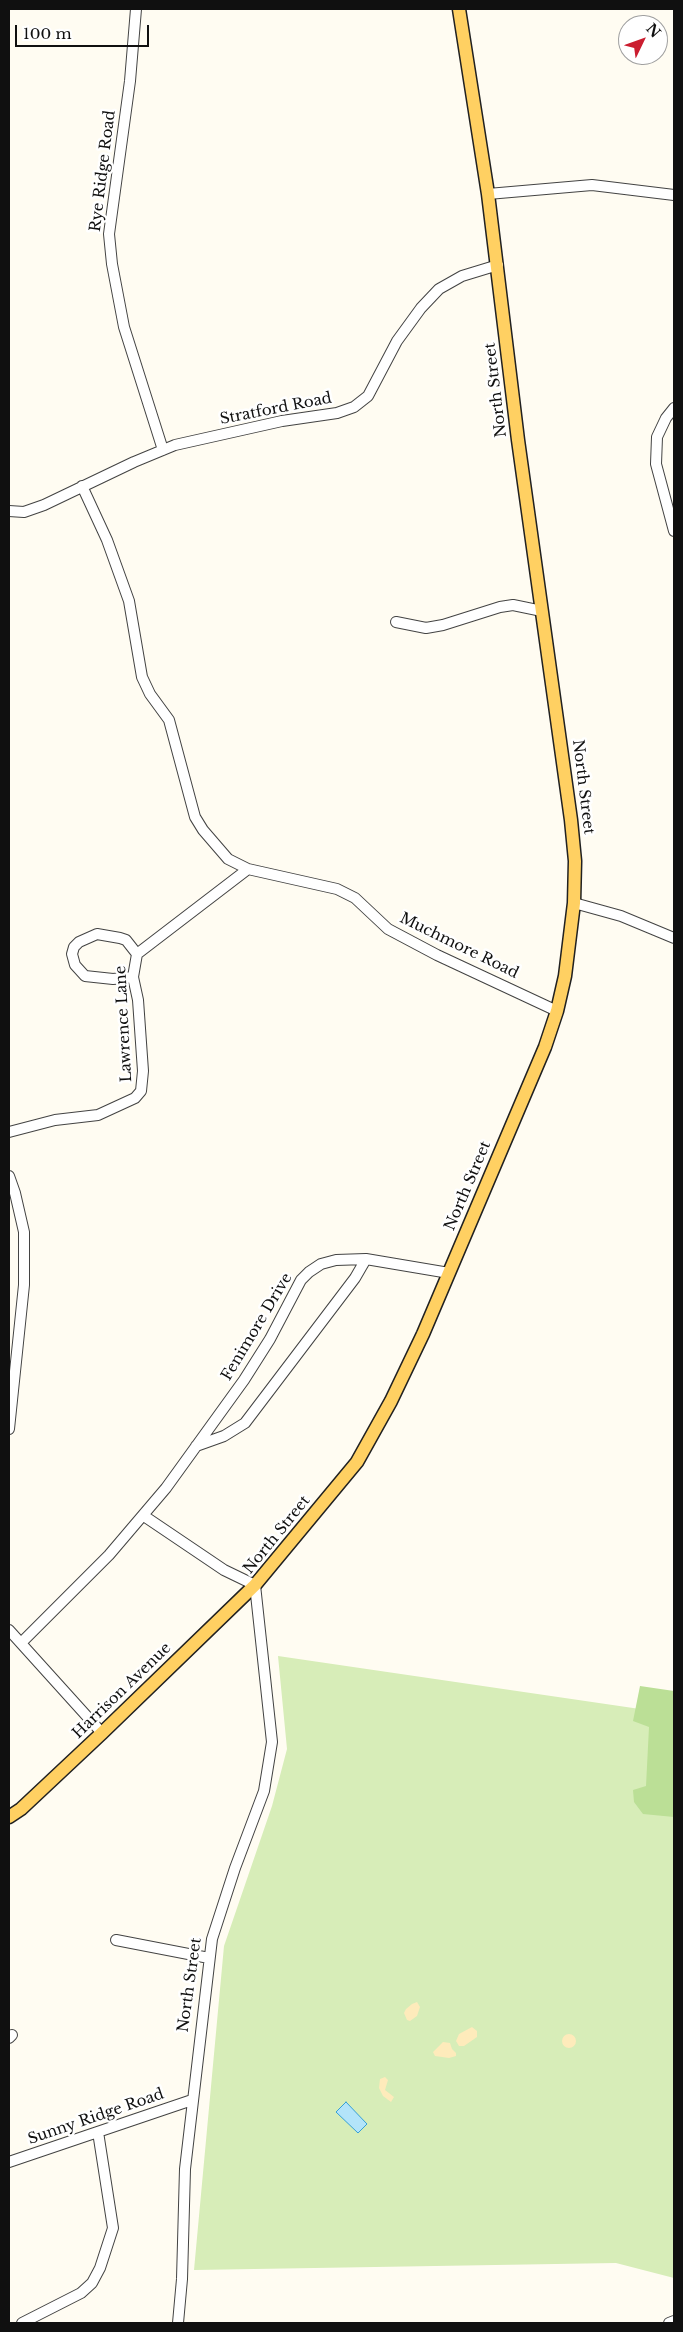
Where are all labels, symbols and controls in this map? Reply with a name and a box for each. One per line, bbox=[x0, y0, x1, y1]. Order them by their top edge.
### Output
scale bar bbox=[18, 15, 151, 47]
north arrow bbox=[618, 15, 668, 65]
text: N bbox=[642, 20, 664, 42]
text: 100 m bbox=[23, 24, 72, 43]
street label: Rye Ridge Road bbox=[87, 109, 119, 233]
street label: North Street bbox=[481, 342, 511, 438]
street label: Stratford Road bbox=[219, 389, 333, 429]
street label: North Street bbox=[568, 739, 598, 835]
street label: Muchmore Road bbox=[397, 909, 521, 983]
street label: Lawrence Lane bbox=[112, 965, 136, 1083]
street label: North Street bbox=[441, 1139, 495, 1233]
street label: Fenimore Drive bbox=[218, 1270, 296, 1384]
street label: North Street bbox=[240, 1492, 314, 1578]
street label: Harrison Avenue bbox=[69, 1639, 175, 1743]
street label: North Street bbox=[174, 1936, 206, 2034]
street label: Sunny Ridge Road bbox=[26, 2085, 166, 2149]

